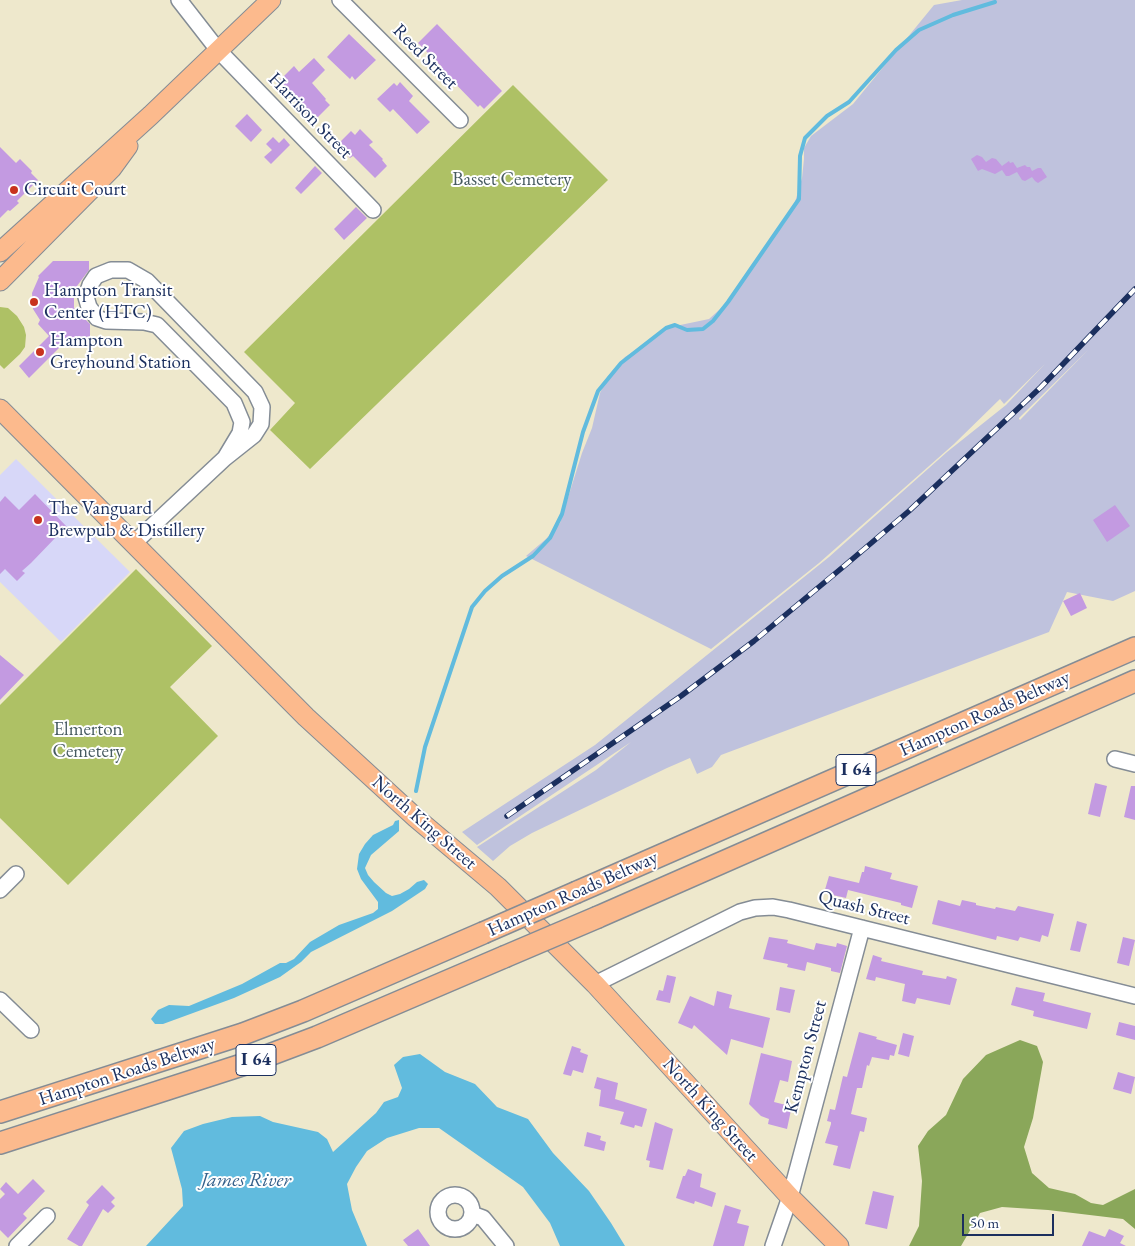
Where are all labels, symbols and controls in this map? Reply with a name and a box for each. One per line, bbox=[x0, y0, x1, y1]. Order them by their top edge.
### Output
street label: Reed Street bbox=[388, 20, 462, 94]
street label: Harrison Street bbox=[263, 68, 357, 164]
park label: Basset Cemetery bbox=[452, 169, 572, 191]
place label: Circuit Court bbox=[24, 179, 126, 201]
marker: Circuit Court bbox=[8, 184, 20, 196]
place label: Hampton Transit Center (HTC) bbox=[44, 280, 172, 324]
marker: Hampton Transit Center (HTC) bbox=[28, 296, 40, 308]
place label: Hampton Greyhound Station bbox=[50, 330, 191, 374]
marker: Hampton Greyhound Station bbox=[34, 346, 46, 358]
place label: The Vanguard Brewpub & Distillery bbox=[48, 498, 204, 542]
marker: The Vanguard Brewpub & Distillery bbox=[32, 514, 44, 526]
street label: Hampton Roads Beltway bbox=[896, 666, 1074, 762]
park label: Elmerton Cemetery bbox=[52, 719, 124, 763]
road number: I 64 bbox=[836, 754, 876, 786]
street label: North King Street bbox=[367, 771, 481, 875]
street label: Hampton Roads Beltway bbox=[484, 846, 662, 942]
street label: Quash Street bbox=[816, 886, 912, 930]
street label: Kempton Street bbox=[780, 998, 832, 1116]
street label: Hampton Roads Beltway bbox=[36, 1033, 218, 1111]
road number: I 64 bbox=[236, 1044, 276, 1076]
street label: North King Street bbox=[657, 1053, 763, 1167]
water label: James River bbox=[201, 1169, 291, 1193]
scale bar bbox=[965, 1204, 1058, 1236]
text: 50 m bbox=[970, 1213, 999, 1232]

